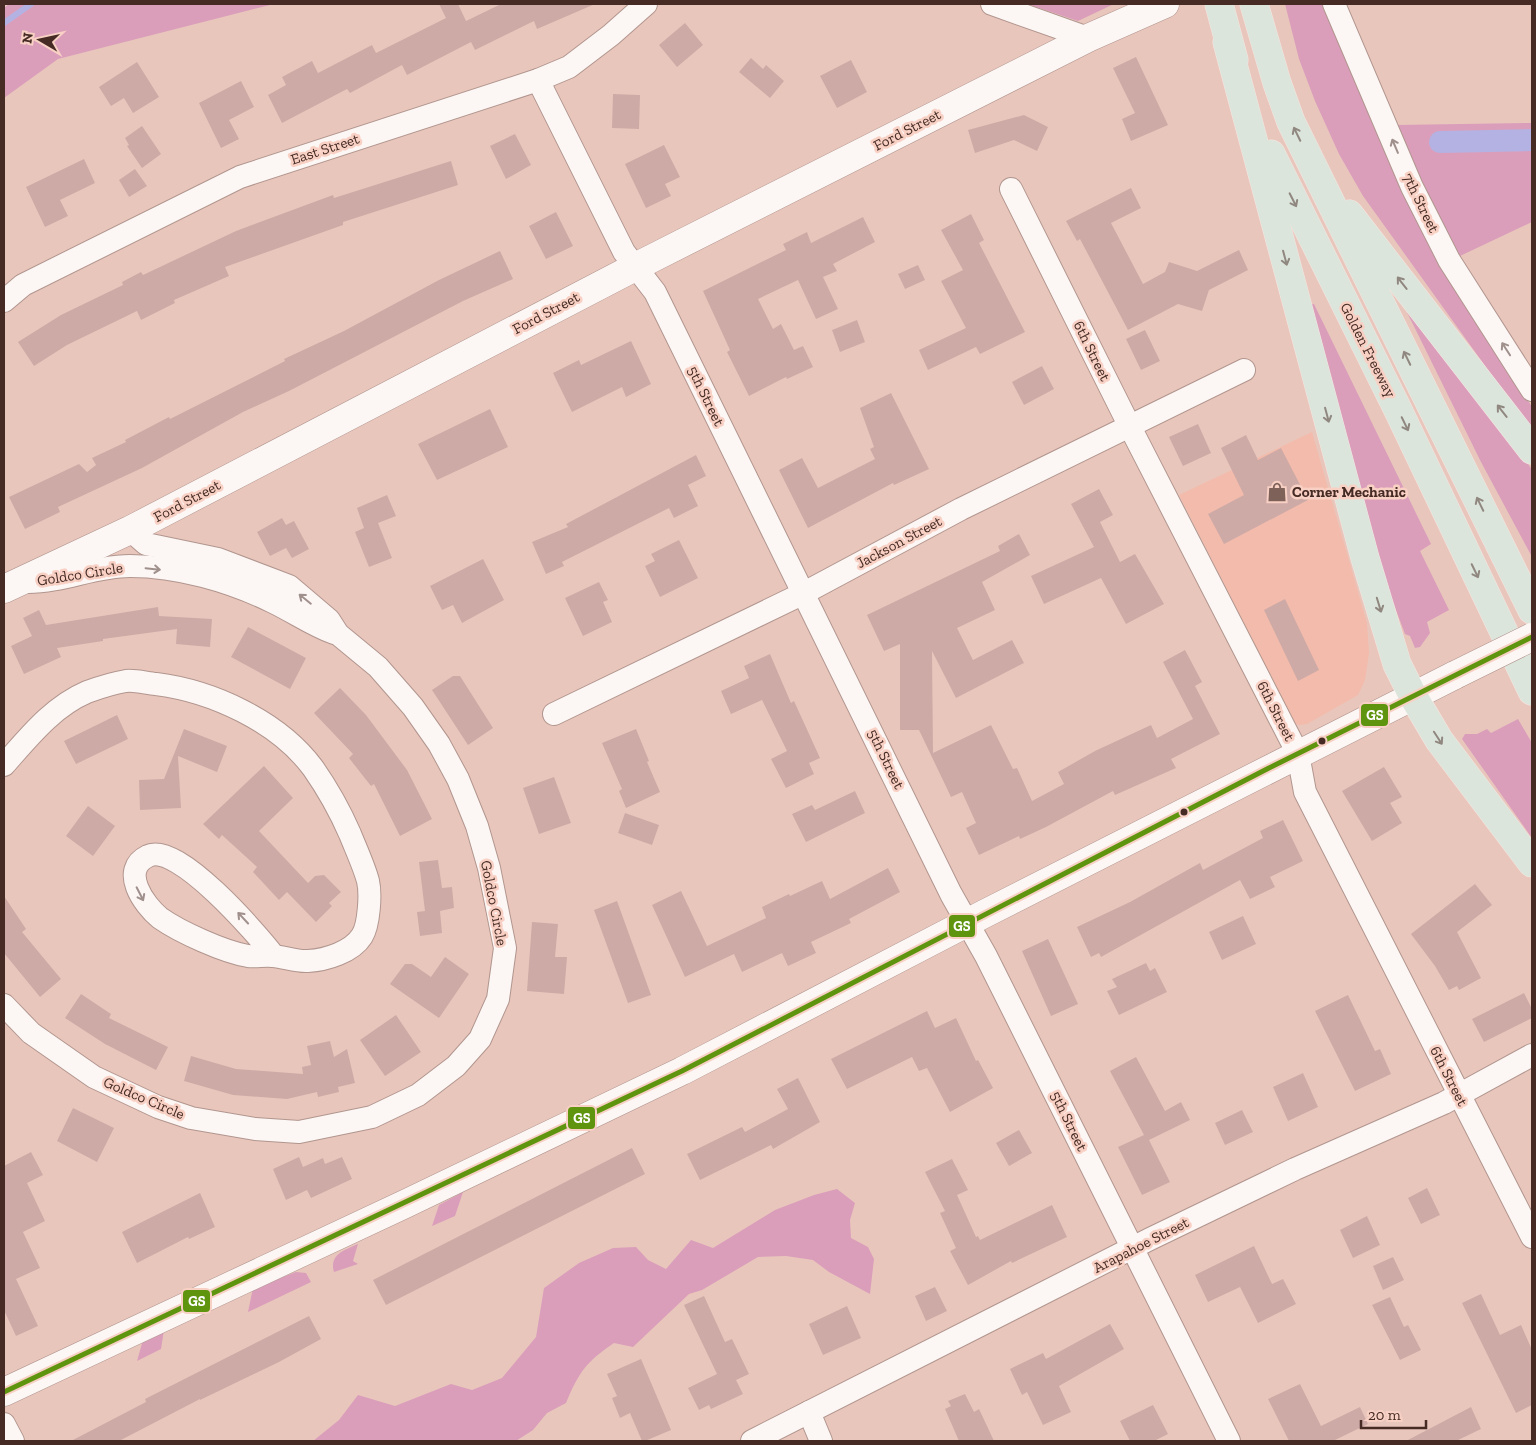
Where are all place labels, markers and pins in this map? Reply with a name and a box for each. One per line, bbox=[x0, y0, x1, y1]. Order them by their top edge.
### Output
shop icon: Corner Mechanic bbox=[1266, 481, 1288, 503]
place label: Corner Mechanic bbox=[1292, 483, 1406, 501]
unlabelled marker bbox=[1317, 736, 1327, 746]
unlabelled marker bbox=[1179, 807, 1189, 817]

